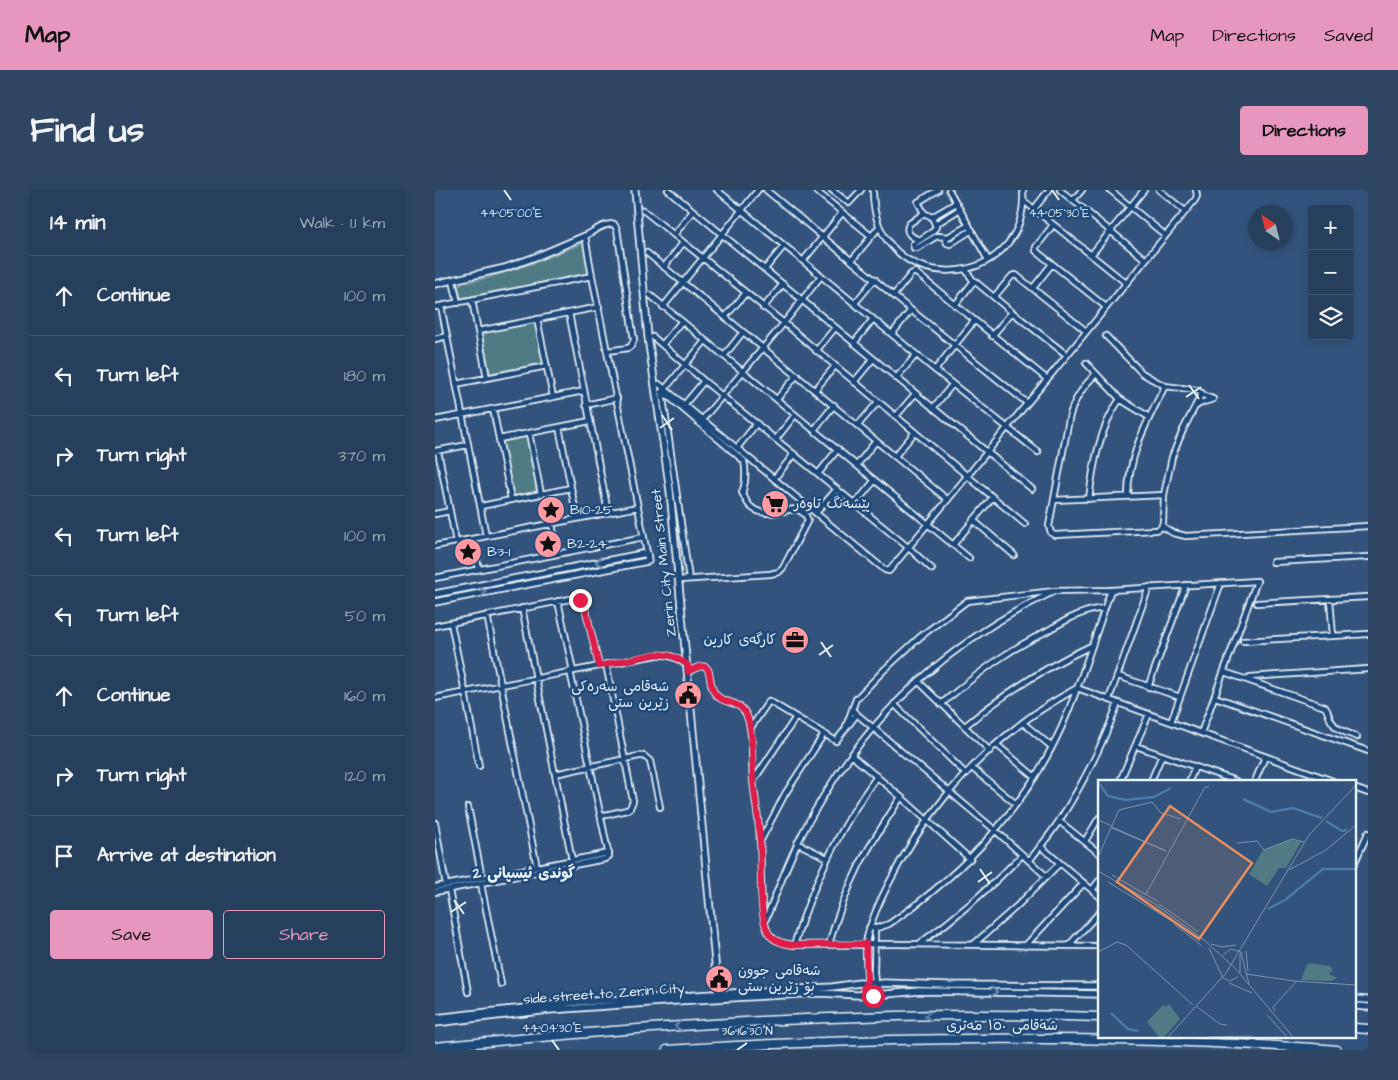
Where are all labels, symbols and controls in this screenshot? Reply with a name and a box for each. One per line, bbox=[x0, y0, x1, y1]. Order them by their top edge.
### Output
text: Map bbox=[25, 18, 70, 52]
text: Map bbox=[1150, 23, 1184, 48]
text: Directions bbox=[1212, 23, 1296, 48]
text: Saved bbox=[1324, 23, 1373, 48]
text: Find us bbox=[30, 106, 144, 155]
button: Directions bbox=[1240, 106, 1368, 155]
text: 44°05'00"E bbox=[480, 205, 542, 222]
text: 44°05'30"E bbox=[1029, 205, 1089, 222]
north arrow bbox=[1248, 205, 1293, 250]
map controls bbox=[1308, 205, 1353, 340]
button: + bbox=[1308, 205, 1353, 250]
text: 14 min bbox=[50, 208, 105, 237]
text: Walk · 1.1 km bbox=[299, 212, 385, 234]
button: − bbox=[1308, 250, 1353, 295]
icon: ahead bbox=[50, 282, 78, 310]
text: Continue bbox=[97, 282, 171, 309]
text: 100 m bbox=[344, 285, 385, 307]
button: layers bbox=[1308, 295, 1353, 340]
icon: left bbox=[50, 362, 78, 390]
text: Turn left bbox=[97, 362, 178, 389]
text: 180 m bbox=[344, 365, 385, 387]
icon: right bbox=[50, 442, 78, 470]
text: Turn right bbox=[97, 442, 186, 469]
text: 370 m bbox=[338, 445, 385, 467]
street label: Zerin City Main Street bbox=[646, 488, 682, 638]
supermarket icon: پێشەنگ تاوەر bbox=[760, 489, 790, 519]
place label: پێشەنگ تاوەر bbox=[793, 494, 870, 514]
place icon: B10-25 bbox=[536, 495, 566, 525]
place label: B10-25 bbox=[570, 500, 613, 520]
icon: left bbox=[50, 522, 78, 550]
text: Turn left bbox=[97, 522, 178, 549]
text: 100 m bbox=[344, 525, 385, 547]
place icon: B2-24 bbox=[533, 529, 563, 559]
place label: B2-24 bbox=[567, 534, 607, 554]
place icon: B3-1 bbox=[453, 537, 483, 567]
place label: B3-1 bbox=[487, 542, 510, 562]
one-way arrow bbox=[595, 556, 604, 567]
one-way arrow bbox=[478, 588, 487, 598]
route end bbox=[569, 589, 592, 612]
icon: left bbox=[50, 602, 78, 630]
text: Turn left bbox=[97, 602, 178, 629]
text: 50 m bbox=[345, 605, 385, 627]
office icon: کارگەی کارین bbox=[780, 625, 810, 655]
place label: کارگەی کارین bbox=[704, 630, 776, 650]
place label: شەقامی سەرەکی زێرین ستی bbox=[571, 677, 669, 713]
public building icon: شەقامی سەرەکی زێرین ستی bbox=[673, 680, 703, 710]
icon: ahead bbox=[50, 682, 78, 710]
text: Continue bbox=[97, 682, 171, 709]
text: 160 m bbox=[344, 685, 385, 707]
icon: right bbox=[50, 762, 78, 790]
text: Turn right bbox=[97, 762, 186, 789]
text: 120 m bbox=[345, 765, 385, 787]
inset map bbox=[1098, 780, 1356, 1038]
icon: arrive bbox=[50, 842, 78, 870]
text: Arrive at destination bbox=[97, 842, 276, 869]
district label: گوندی ئیسپانی 2 bbox=[472, 863, 576, 884]
button: Save bbox=[50, 910, 213, 959]
button: Share bbox=[223, 910, 385, 959]
place label: شەقامی جوون بۆ زێرین ستی bbox=[738, 961, 821, 997]
public building icon: شەقامی جوون بۆ زێرین ستی bbox=[704, 964, 734, 994]
street label: side street to Zerin City bbox=[523, 978, 686, 1010]
route start bbox=[862, 985, 885, 1008]
one-way arrow bbox=[990, 987, 998, 997]
one-way arrow bbox=[924, 1011, 932, 1021]
street label: شەقامی ١٥٠ مەتری bbox=[946, 1016, 1058, 1036]
text: 44°04'30"E bbox=[522, 1020, 582, 1037]
one-way arrow bbox=[674, 1021, 682, 1032]
text: 36°16'30"N bbox=[721, 1023, 773, 1040]

